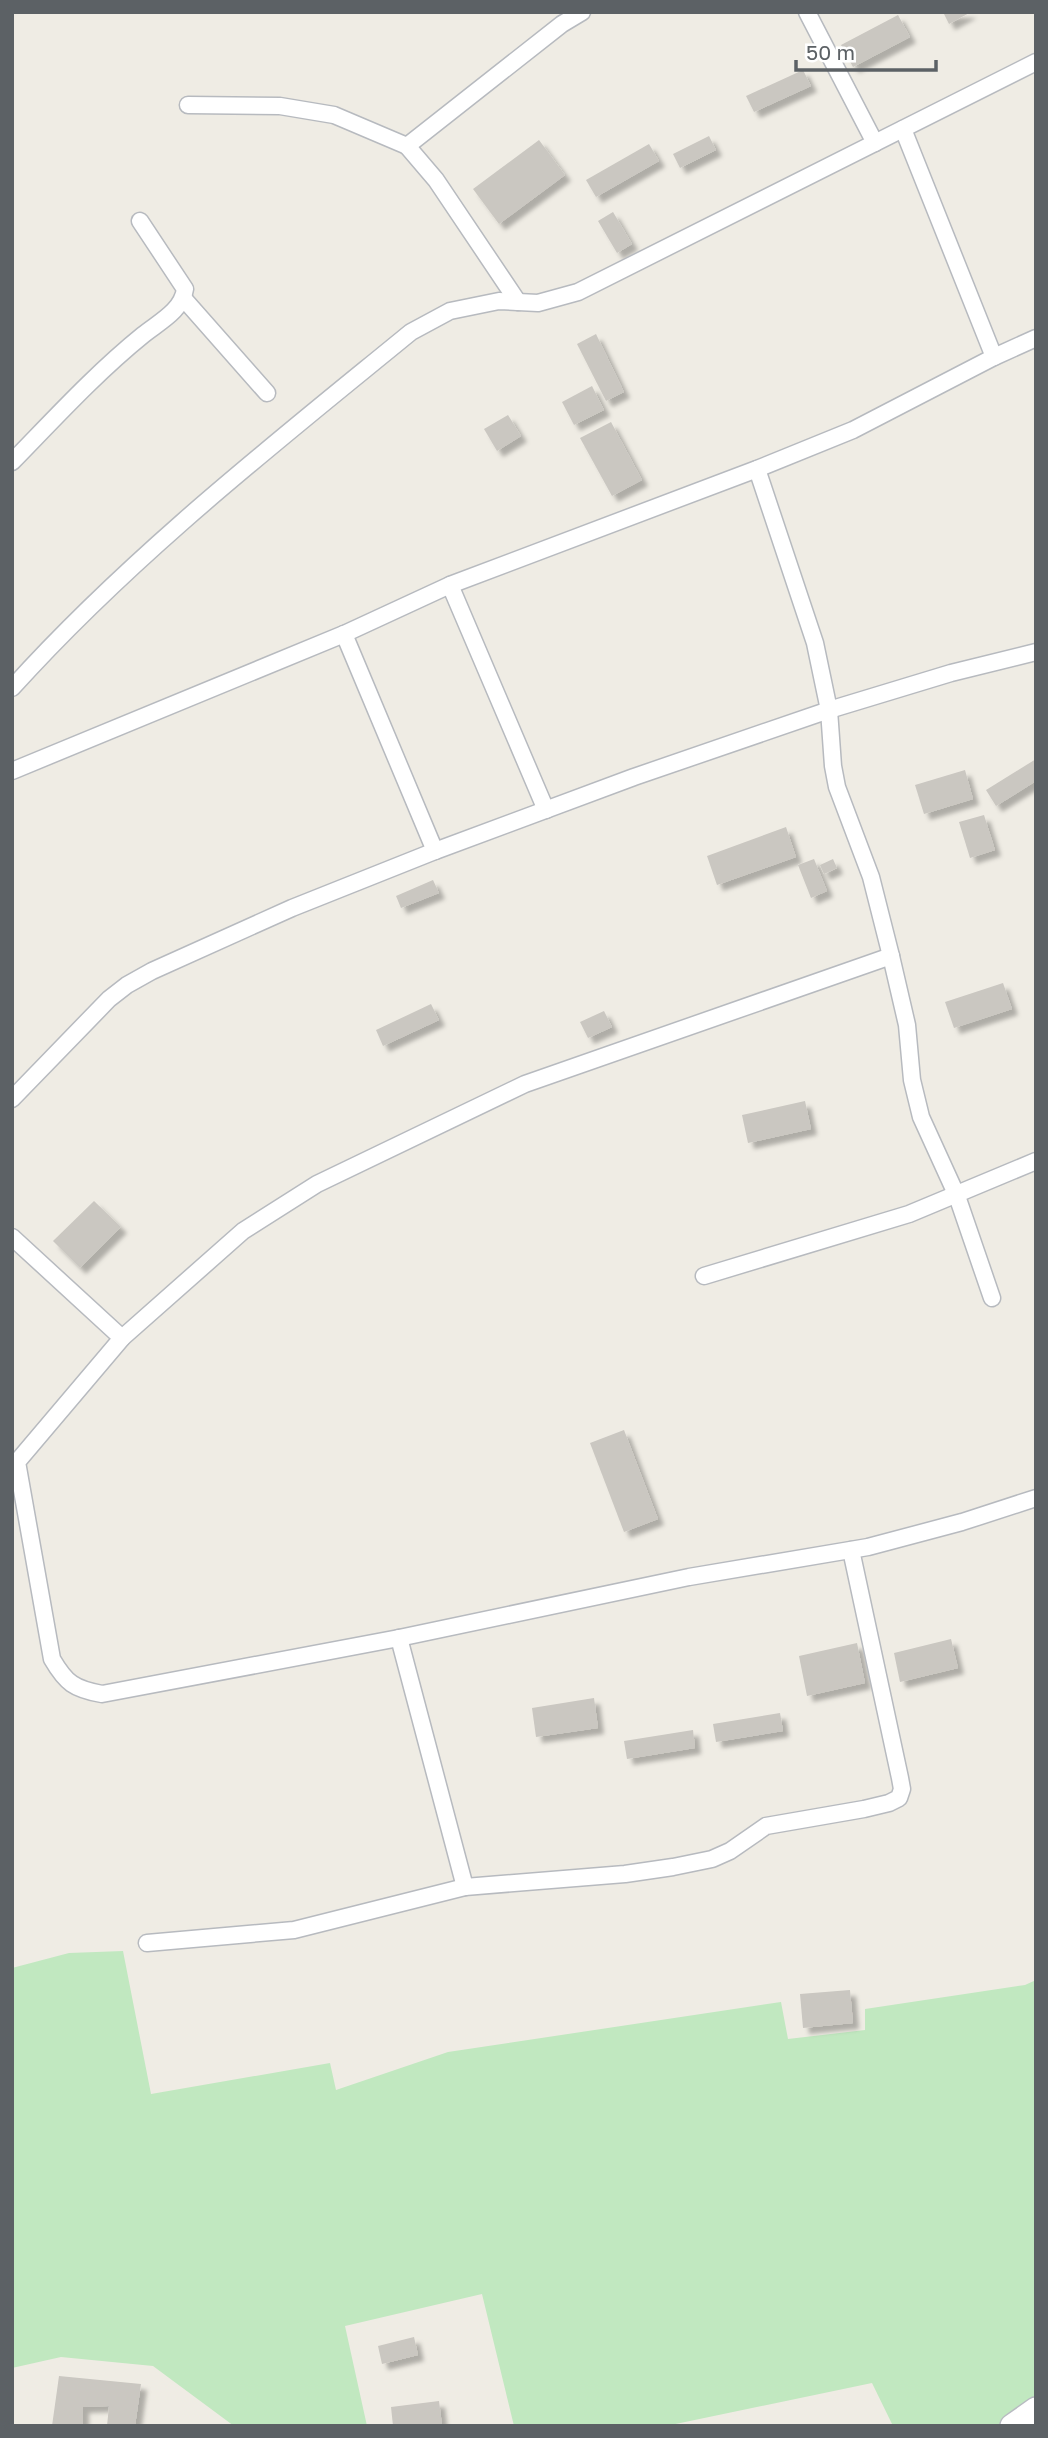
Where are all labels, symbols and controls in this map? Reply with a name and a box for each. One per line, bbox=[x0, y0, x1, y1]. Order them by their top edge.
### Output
scale bar bbox=[796, 28, 936, 72]
text: 50 m bbox=[806, 39, 855, 65]

